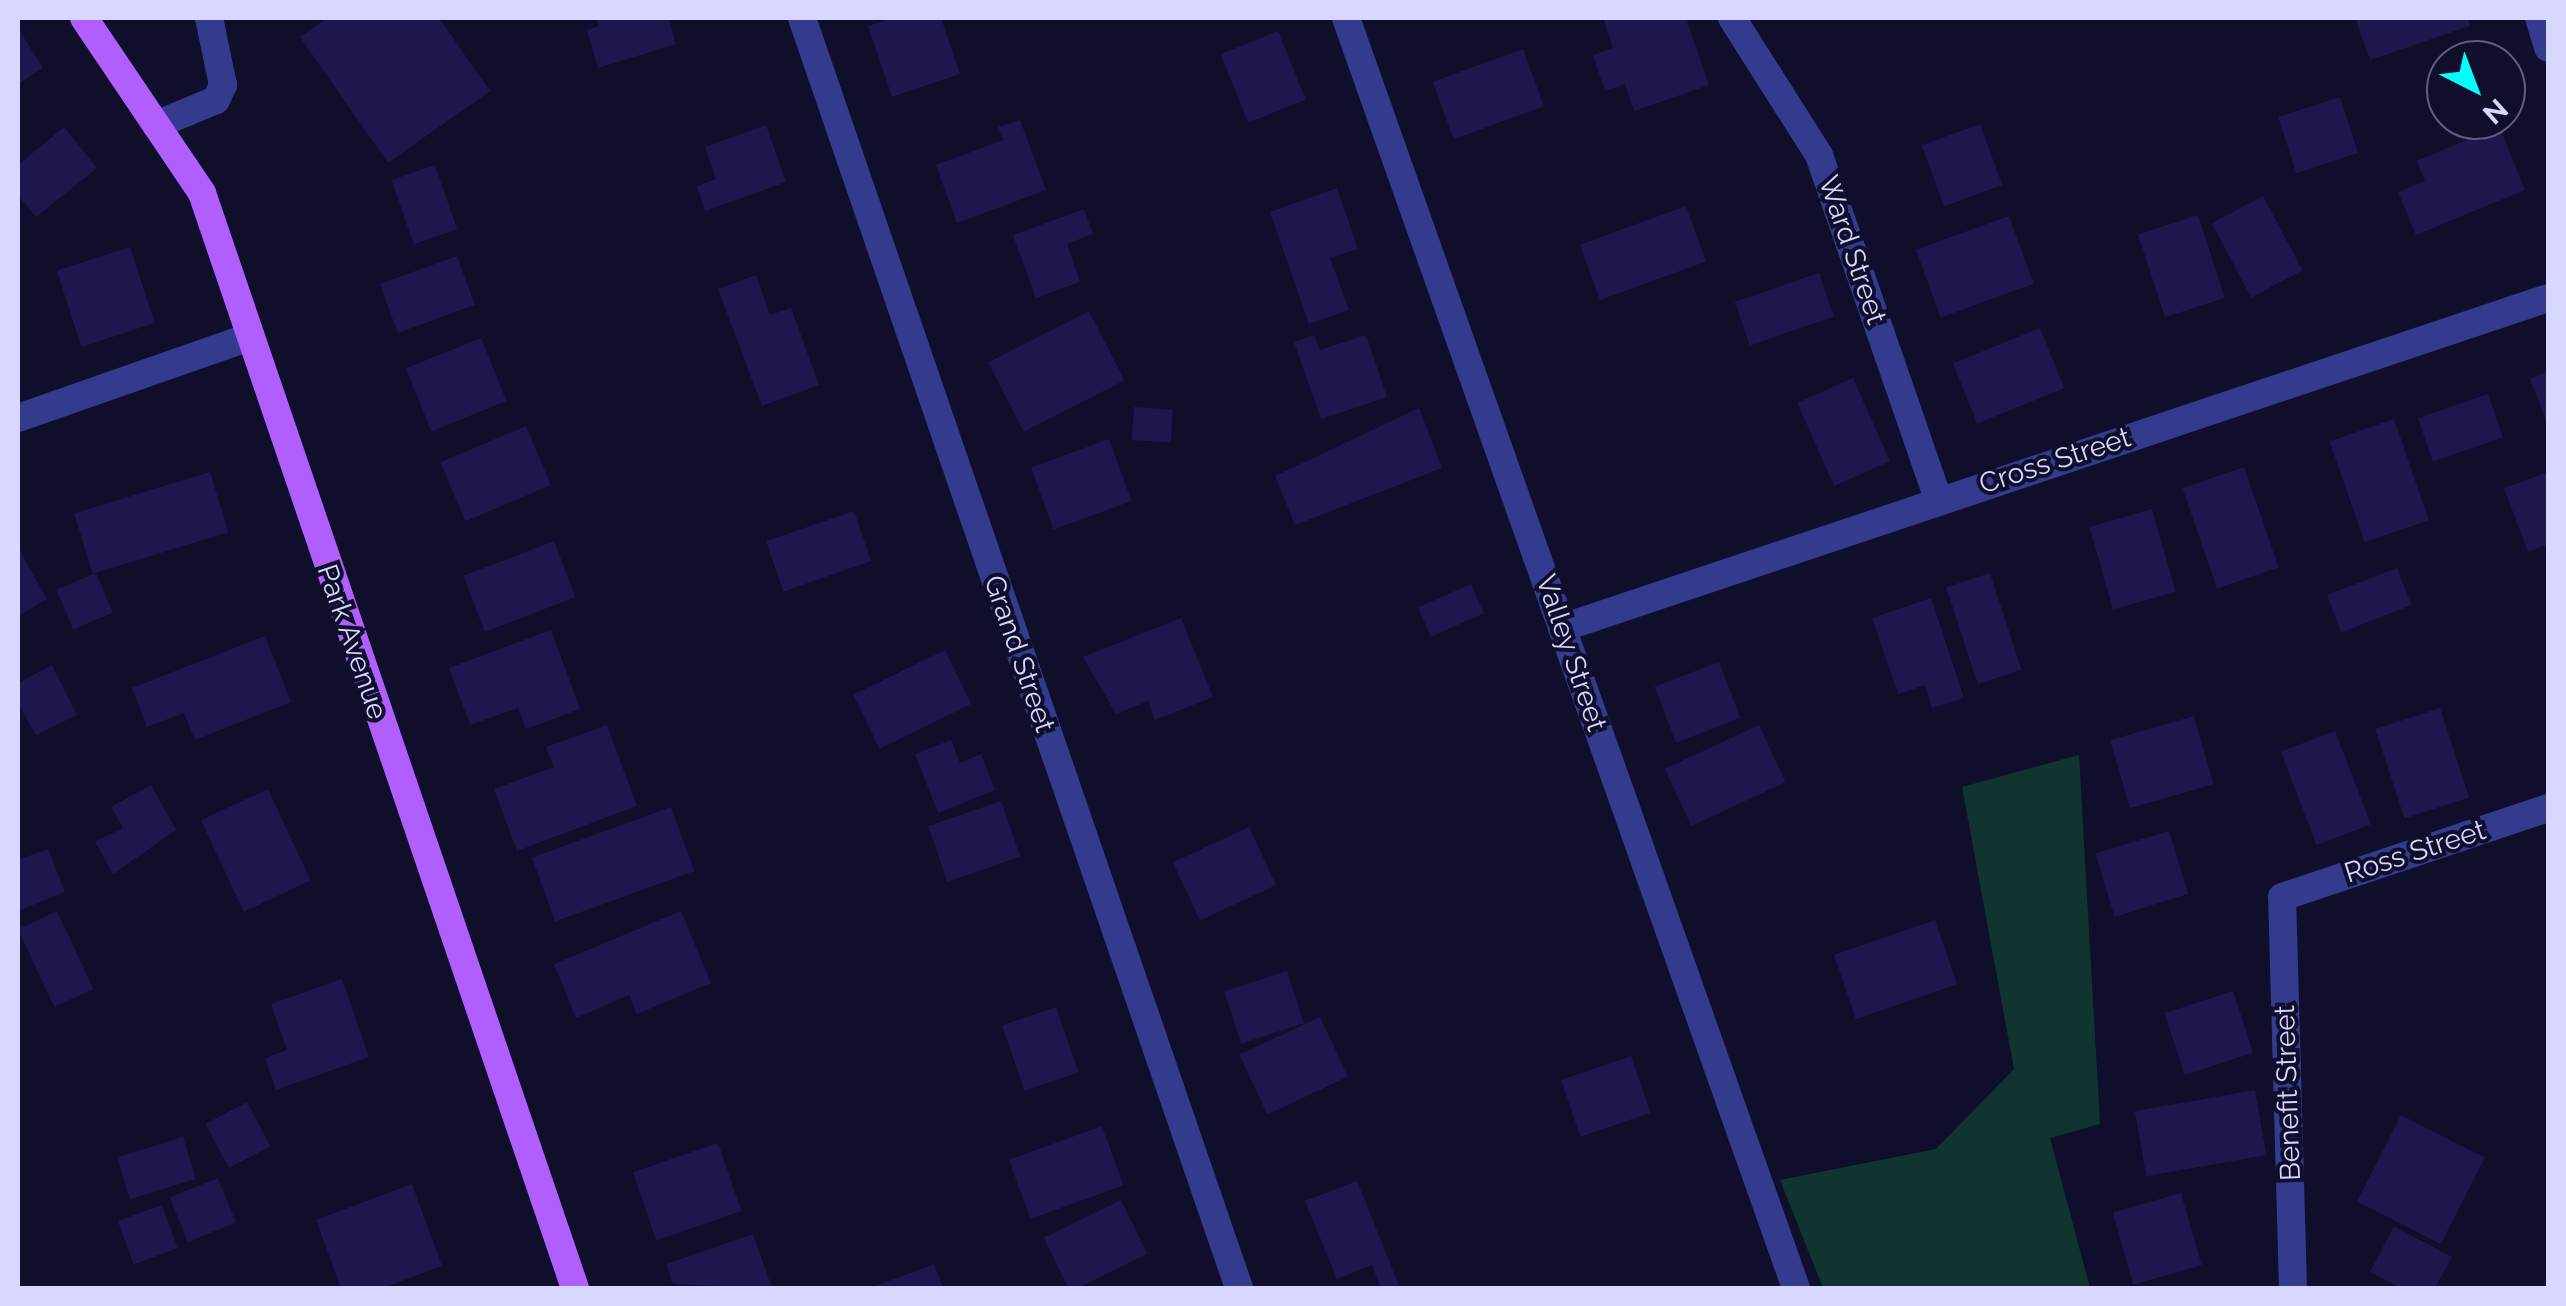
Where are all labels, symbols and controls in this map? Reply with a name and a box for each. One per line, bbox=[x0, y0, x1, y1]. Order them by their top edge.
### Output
north arrow bbox=[2426, 40, 2526, 140]
text: N bbox=[2476, 92, 2514, 131]
street label: Ward Street bbox=[1811, 171, 1893, 329]
street label: Cross Street bbox=[1975, 421, 2135, 501]
street label: Park Avenue bbox=[310, 560, 394, 724]
street label: Valley Street bbox=[1528, 570, 1614, 736]
street label: Grand Street bbox=[976, 571, 1062, 737]
street label: Ross Street bbox=[2340, 813, 2490, 891]
street label: Benefit Street bbox=[2268, 1004, 2308, 1182]

